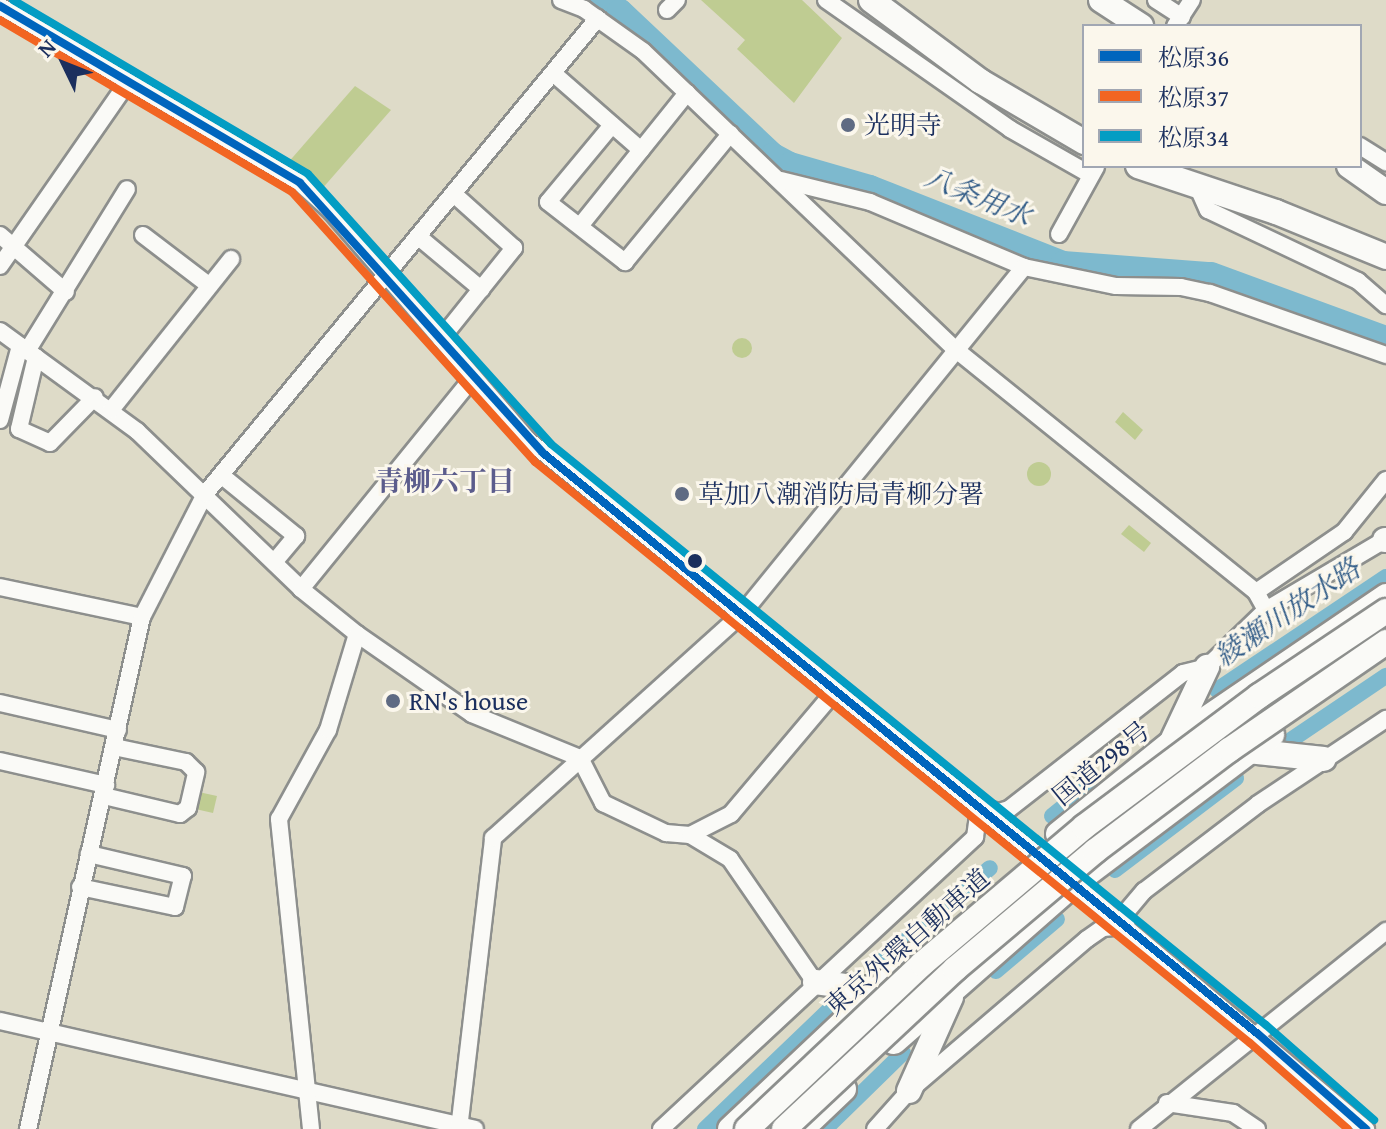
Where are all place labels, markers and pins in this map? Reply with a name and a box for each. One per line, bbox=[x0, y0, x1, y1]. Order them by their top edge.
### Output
place label: 光明寺 bbox=[864, 109, 942, 141]
marker: 光明寺 bbox=[839, 116, 857, 134]
place label: 草加八潮消防局青柳分署 bbox=[698, 478, 984, 510]
marker: 草加八潮消防局青柳分署 bbox=[673, 485, 691, 503]
unlabelled marker bbox=[687, 553, 703, 569]
place label: RN's house bbox=[409, 685, 528, 717]
marker: RN's house bbox=[384, 692, 402, 710]

